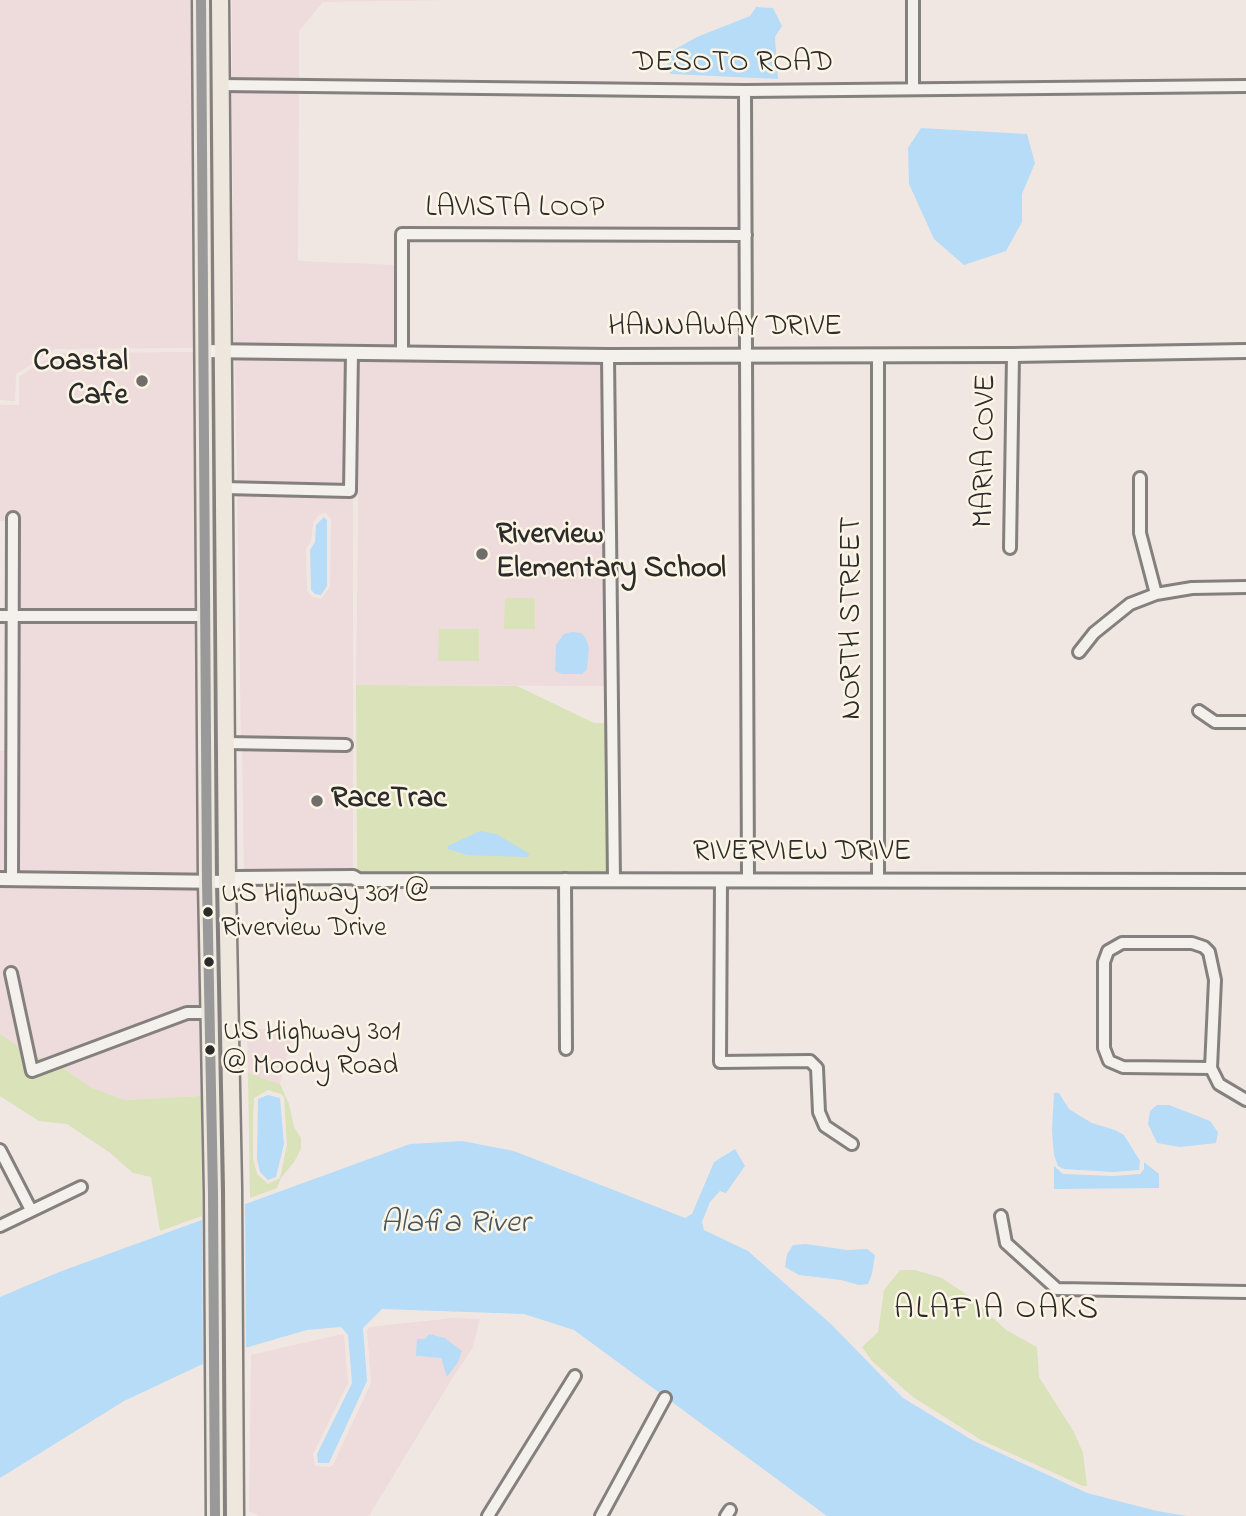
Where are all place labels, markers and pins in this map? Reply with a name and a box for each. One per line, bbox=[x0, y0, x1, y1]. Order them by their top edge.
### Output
place label: Coastal Cafe bbox=[33, 346, 128, 416]
marker: Coastal Cafe bbox=[134, 373, 150, 389]
place label: Riverview Elementary School bbox=[496, 519, 726, 590]
marker: Riverview Elementary School bbox=[474, 546, 490, 562]
place label: RaceTrac bbox=[331, 783, 447, 819]
marker: RaceTrac bbox=[309, 793, 325, 809]
place label: US Highway 301 @ Riverview Drive bbox=[221, 879, 428, 945]
marker: US Highway 301 @ Riverview Drive bbox=[201, 905, 215, 919]
unlabelled marker bbox=[202, 955, 216, 969]
place label: US Highway 301 @ Moody Road bbox=[223, 1017, 400, 1083]
marker: US Highway 301 @ Moody Road bbox=[203, 1043, 217, 1057]

